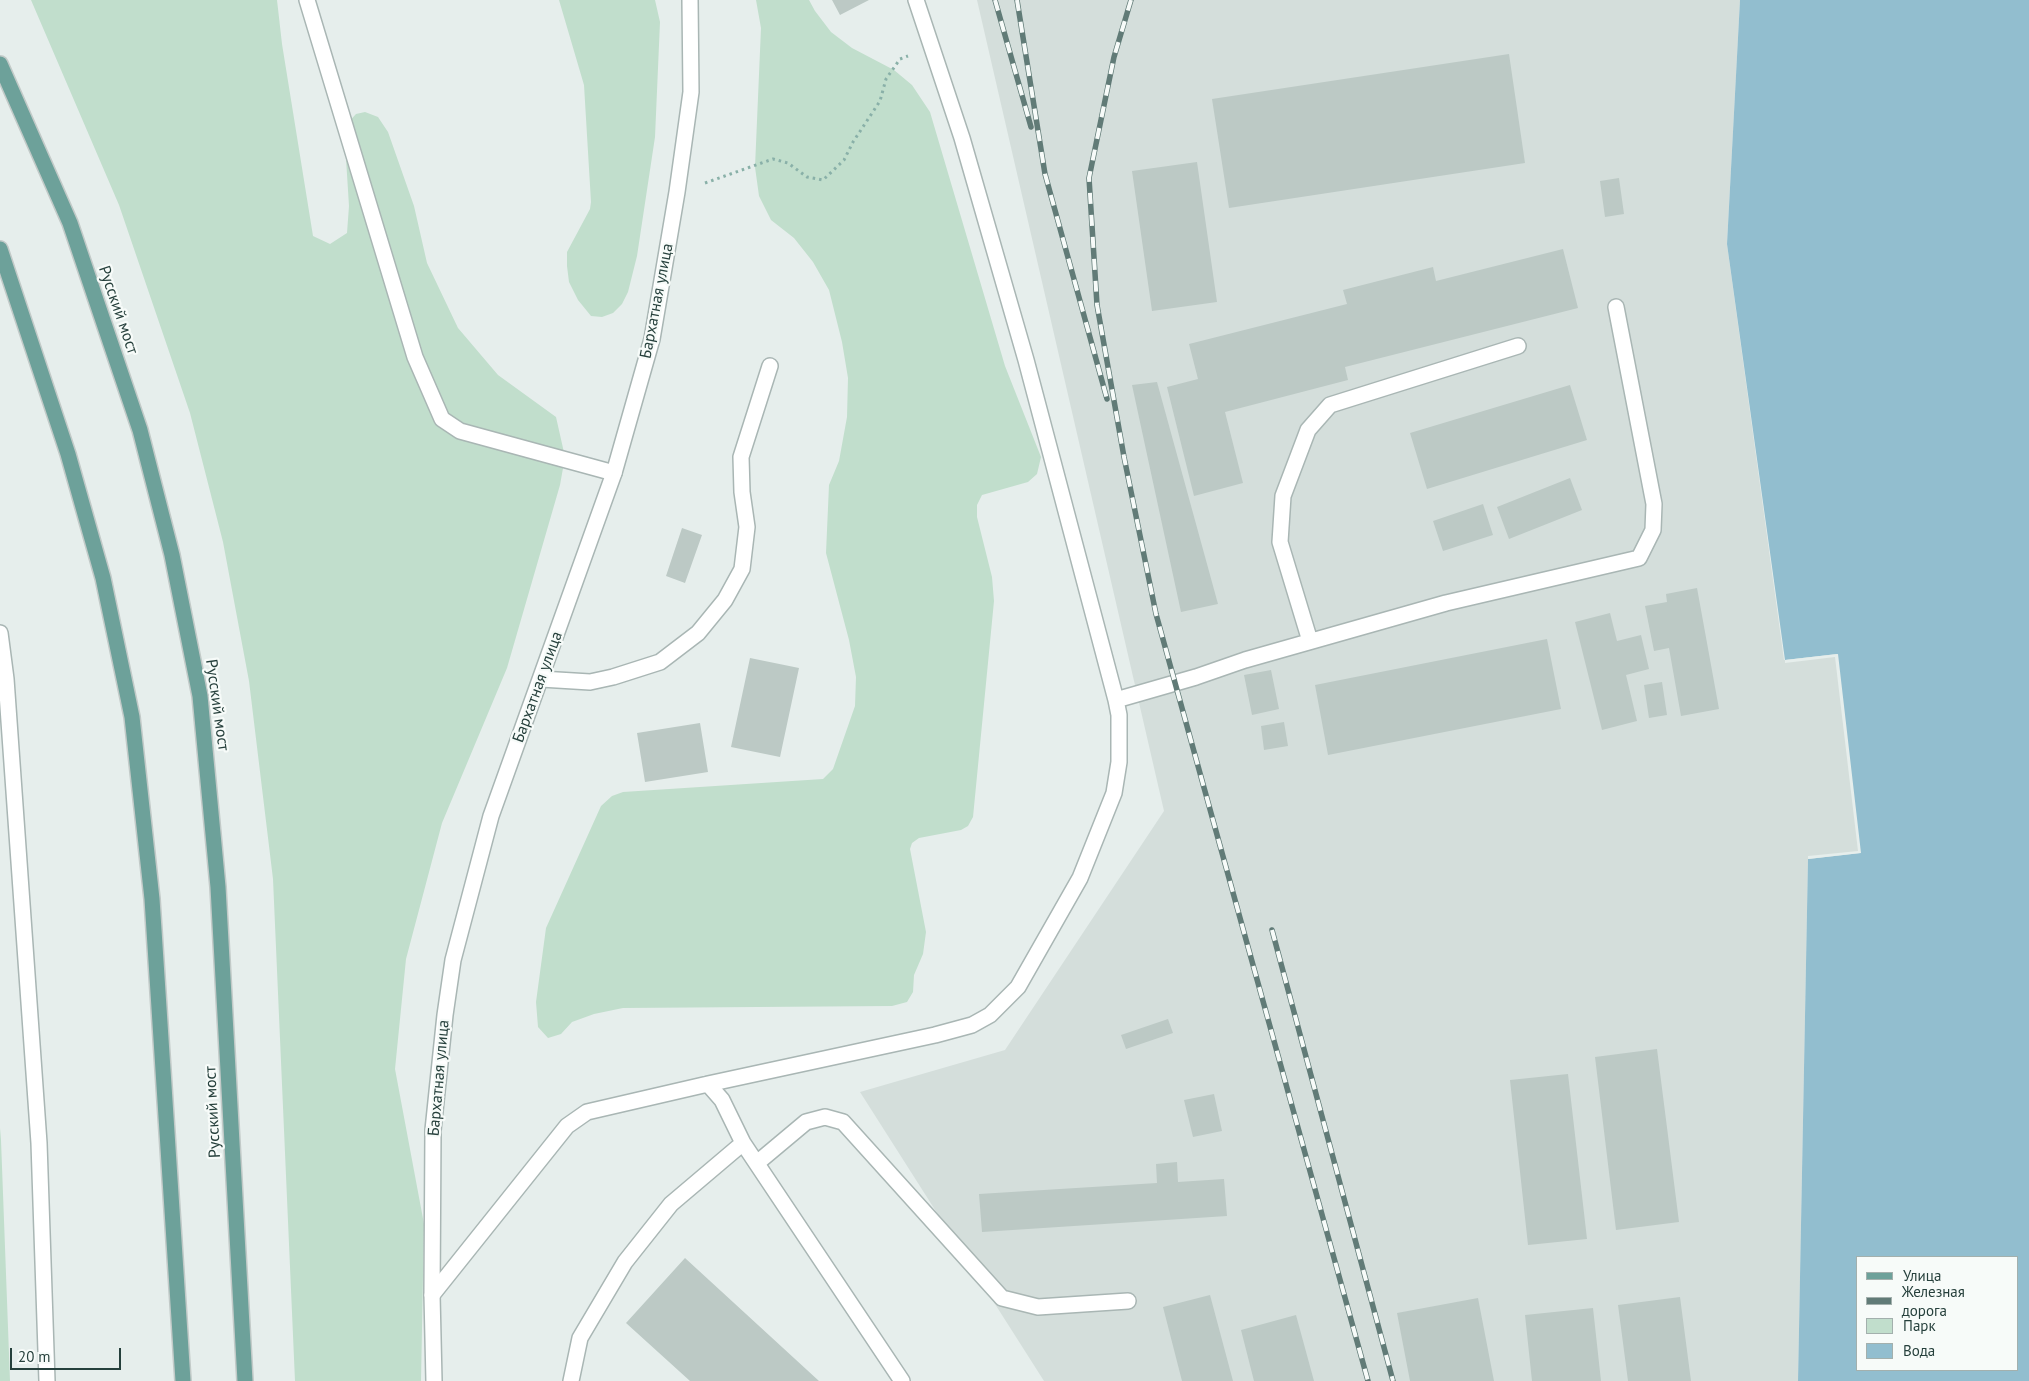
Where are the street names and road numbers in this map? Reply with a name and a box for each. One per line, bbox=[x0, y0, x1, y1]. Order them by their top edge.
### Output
street label: Бархатная улица bbox=[636, 242, 678, 360]
street label: Русский мост bbox=[94, 263, 142, 357]
street label: Бархатная улица bbox=[509, 629, 567, 745]
street label: Русский мост bbox=[201, 658, 233, 752]
street label: Бархатная улица bbox=[424, 1019, 454, 1137]
street label: Русский мост bbox=[201, 1066, 225, 1158]

